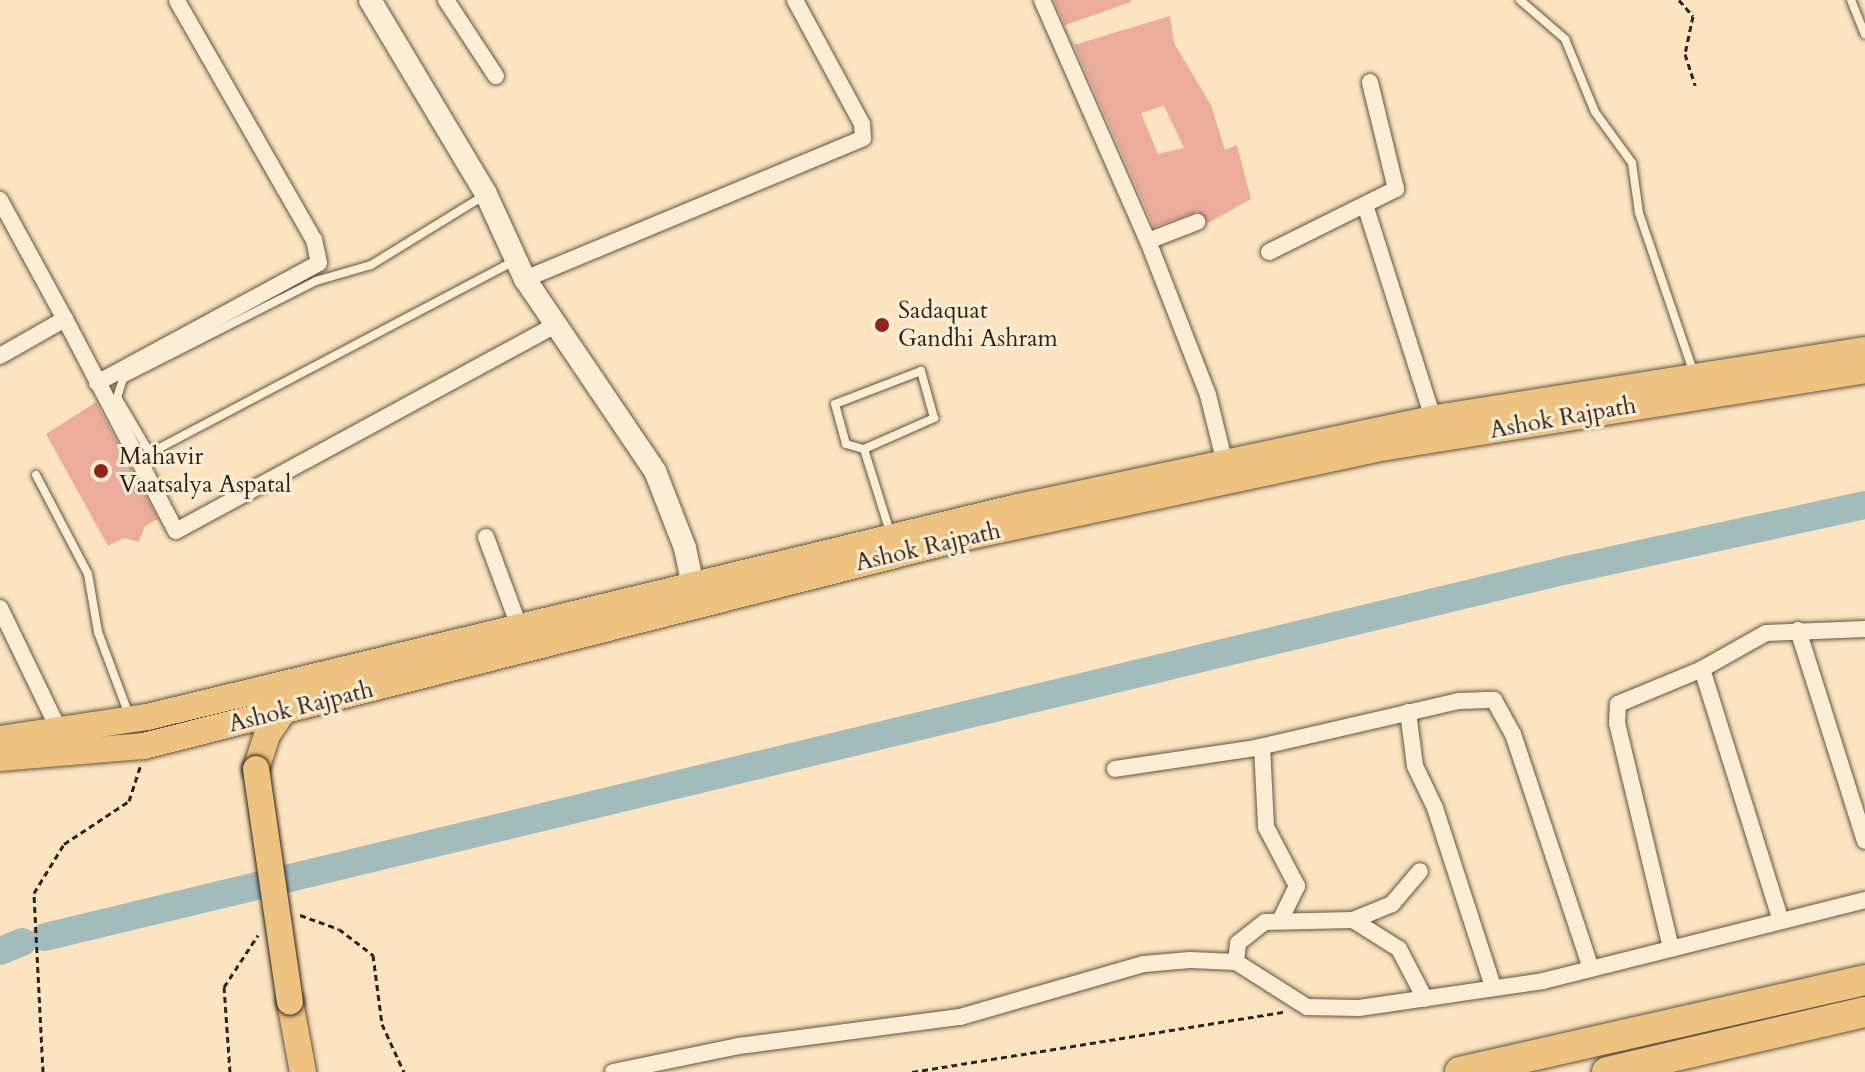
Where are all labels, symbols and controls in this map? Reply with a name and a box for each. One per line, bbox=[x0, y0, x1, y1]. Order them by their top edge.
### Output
place label: Sadaquat Gandhi Ashram bbox=[898, 297, 1058, 353]
marker: Sadaquat Gandhi Ashram bbox=[873, 316, 891, 334]
street label: Ashok Rajpath bbox=[1488, 391, 1638, 445]
place label: Mahavir Vaatsalya Aspatal bbox=[119, 443, 291, 499]
marker: Mahavir Vaatsalya Aspatal bbox=[90, 460, 112, 482]
street label: Ashok Rajpath bbox=[853, 516, 1003, 578]
street label: Ashok Rajpath bbox=[226, 675, 376, 739]

